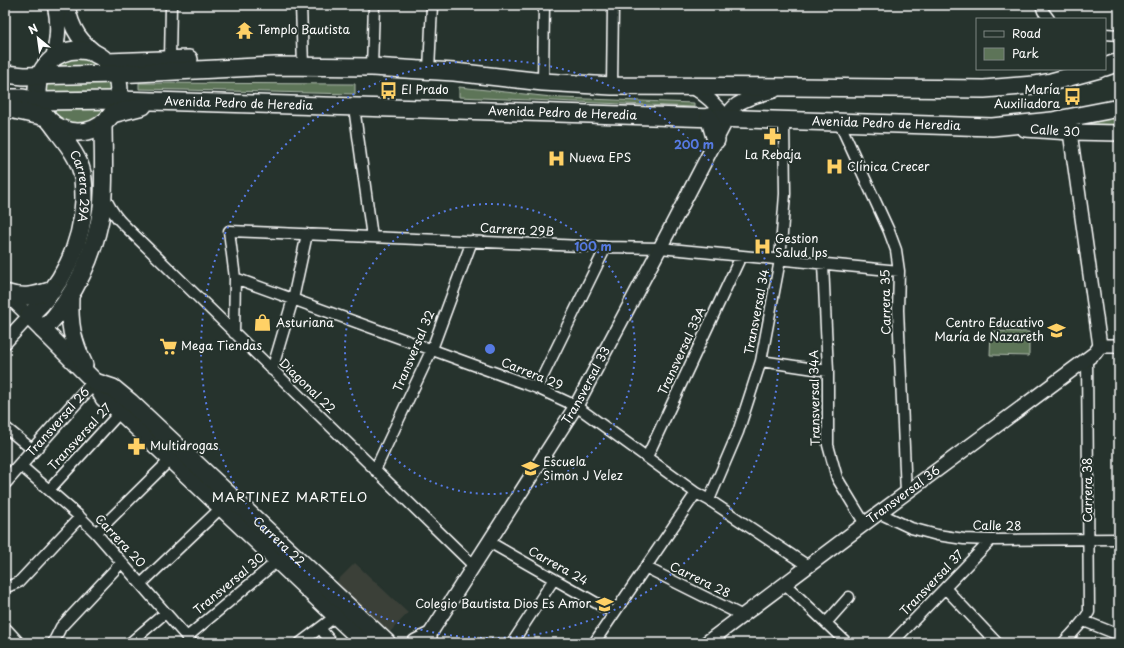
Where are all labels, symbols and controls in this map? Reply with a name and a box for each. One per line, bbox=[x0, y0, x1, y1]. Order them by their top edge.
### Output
north arrow bbox=[18, 18, 58, 58]
legend bbox=[976, 18, 1106, 70]
text: N bbox=[25, 19, 41, 38]
temple icon: Templo Bautista bbox=[235, 20, 255, 40]
place label: Templo Bautista bbox=[258, 20, 350, 38]
text: Road bbox=[1012, 24, 1041, 42]
text: Park bbox=[1012, 44, 1039, 62]
bus stop icon: El Prado bbox=[378, 80, 398, 100]
place label: El Prado bbox=[401, 80, 449, 98]
place label: María Auxiliadora bbox=[994, 80, 1061, 112]
bus stop icon: María Auxiliadora bbox=[1063, 87, 1083, 107]
street label: Avenida Pedro de Heredia bbox=[164, 91, 314, 114]
street label: Avenida Pedro de Heredia bbox=[488, 101, 638, 124]
street label: Avenida Pedro de Heredia bbox=[812, 111, 961, 134]
street label: Calle 30 bbox=[1030, 119, 1080, 140]
pharmacy icon: La Rebaja bbox=[763, 126, 783, 146]
text: 200 m bbox=[674, 135, 714, 153]
place label: La Rebaja bbox=[745, 145, 802, 163]
street label: Carrera 29A bbox=[66, 146, 94, 224]
hospital icon: Nueva EPS bbox=[546, 148, 566, 168]
place label: Nueva EPS bbox=[569, 148, 631, 166]
hospital icon: Clínica Crecer bbox=[824, 157, 844, 177]
place label: Clínica Crecer bbox=[847, 157, 930, 175]
street label: Carrera 29B bbox=[480, 218, 555, 240]
place label: Gestion Salud Ips bbox=[775, 229, 828, 261]
hospital icon: Gestion Salud Ips bbox=[752, 236, 772, 256]
text: 100 m bbox=[574, 237, 612, 255]
street label: Transversal 34 bbox=[739, 267, 773, 356]
street label: Carrera 35 bbox=[875, 269, 895, 335]
street label: Transversal 33A bbox=[653, 303, 709, 398]
street label: Transversal 32 bbox=[388, 307, 438, 394]
shop icon: Asturiana bbox=[253, 313, 273, 333]
place label: Asturiana bbox=[276, 313, 334, 331]
place label: Centro Educativo María de Nazareth bbox=[935, 313, 1044, 345]
school or university icon: Centro Educativo María de Nazareth bbox=[1047, 320, 1067, 340]
supermarket icon: Mega Tiendas bbox=[158, 336, 178, 356]
place label: Mega Tiendas bbox=[181, 336, 262, 354]
centre of rings bbox=[483, 342, 497, 356]
street label: Transversal 33 bbox=[556, 343, 614, 428]
street label: Transversal 34A bbox=[804, 350, 824, 446]
street label: Carrera 29 bbox=[499, 353, 566, 394]
street label: Diagonal 22 bbox=[275, 354, 340, 417]
street label: Transversal 26 bbox=[21, 382, 93, 460]
street label: Transversal 27 bbox=[43, 399, 115, 474]
pharmacy icon: Multidrogas bbox=[127, 436, 147, 456]
place label: Multidrogas bbox=[150, 436, 219, 454]
place label: Escuela Simon J Velez bbox=[543, 452, 623, 484]
street label: Carrera 38 bbox=[1078, 458, 1096, 523]
school or university icon: Escuela Simon J Velez bbox=[520, 459, 540, 479]
street label: Transversal 36 bbox=[862, 461, 944, 527]
district label: MARTINEZ MARTELO bbox=[212, 487, 368, 506]
street label: Carrera 20 bbox=[91, 510, 150, 571]
street label: Carrera 22 bbox=[249, 512, 310, 570]
street label: Calle 28 bbox=[972, 516, 1022, 534]
street label: Carrera 24 bbox=[525, 541, 592, 589]
street label: Transversal 37 bbox=[895, 545, 968, 619]
street label: Transversal 30 bbox=[189, 548, 268, 618]
street label: Carrera 28 bbox=[667, 557, 734, 602]
place label: Colegio Bautista Dios Es Amor bbox=[415, 594, 591, 612]
school or university icon: Colegio Bautista Dios Es Amor bbox=[594, 594, 614, 614]

